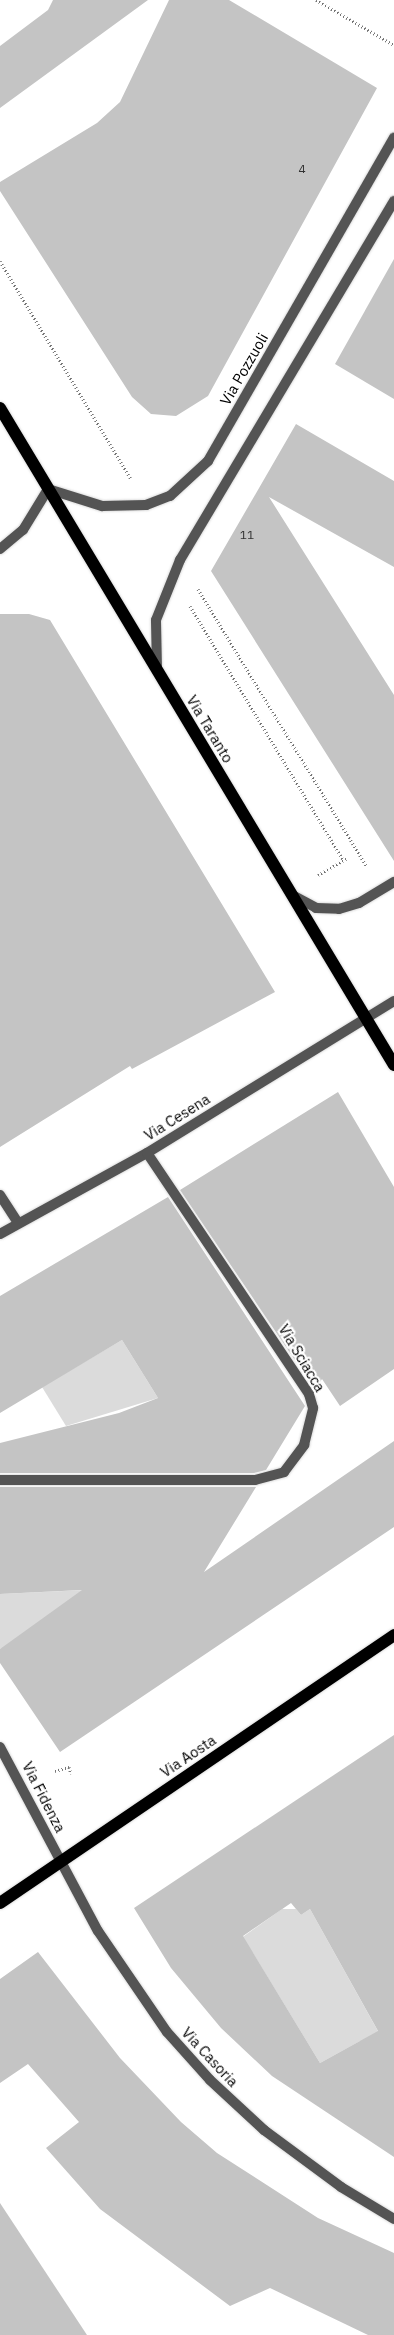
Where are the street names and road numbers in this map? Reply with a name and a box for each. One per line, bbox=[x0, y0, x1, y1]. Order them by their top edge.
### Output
street label: Via Pozzuoli bbox=[216, 330, 272, 408]
street label: Via Taranto bbox=[183, 692, 237, 766]
street label: Via Cesena bbox=[141, 1090, 213, 1144]
street label: Via Sciacca bbox=[275, 1321, 329, 1395]
street label: Via Aosta bbox=[157, 1731, 219, 1781]
street label: Via Fidenza bbox=[19, 1759, 69, 1835]
street label: Via Casoria bbox=[178, 2024, 242, 2090]

